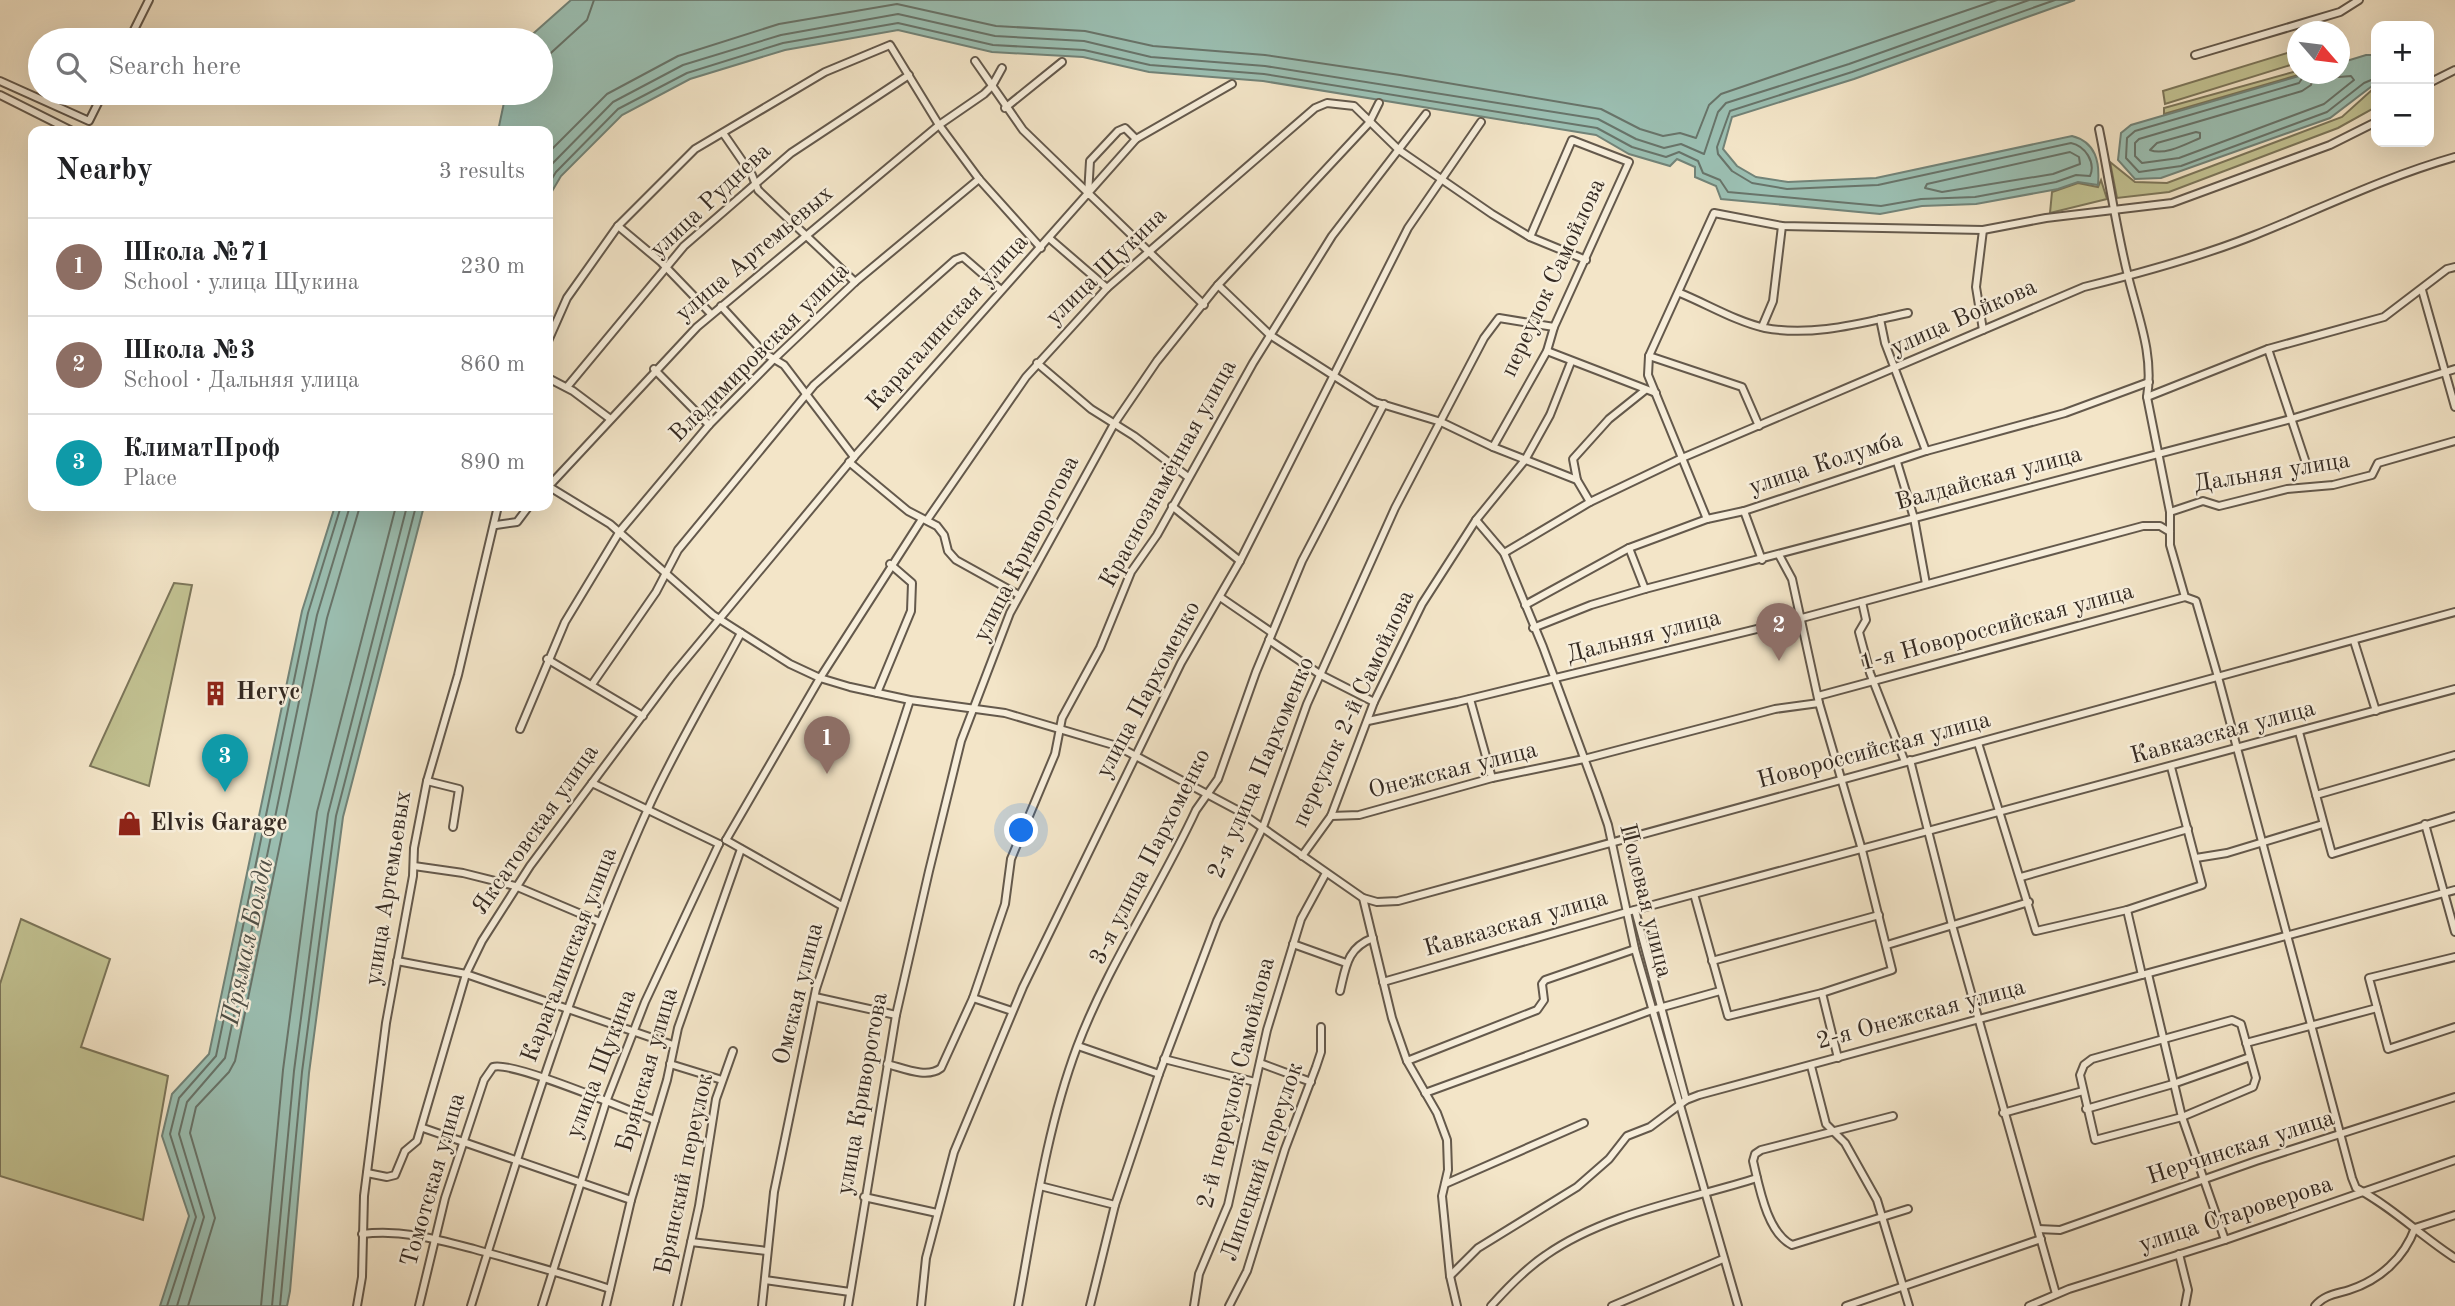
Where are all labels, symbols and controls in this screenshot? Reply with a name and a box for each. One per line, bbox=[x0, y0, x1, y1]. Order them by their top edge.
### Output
north arrow bbox=[2287, 21, 2350, 84]
map controls bbox=[2371, 21, 2434, 147]
button: + bbox=[2371, 21, 2434, 84]
search box bbox=[28, 28, 553, 105]
icon: search bbox=[52, 48, 90, 86]
text: Search here bbox=[108, 54, 241, 80]
button: − bbox=[2371, 84, 2434, 147]
street label: улица Руднева bbox=[646, 139, 776, 263]
text: Nearby bbox=[56, 156, 153, 186]
text: 3 results bbox=[439, 160, 525, 183]
street label: переулок Самойлова bbox=[1498, 175, 1611, 381]
street label: улица Артемьевых bbox=[672, 181, 838, 327]
street label: улица Щукина bbox=[1042, 204, 1172, 330]
street label: Карагалинская улица bbox=[863, 230, 1033, 416]
text: Школа №71 bbox=[123, 240, 270, 266]
text: 1 bbox=[72, 255, 86, 278]
text: 230 m bbox=[460, 255, 525, 278]
street label: Владимировская улица bbox=[666, 259, 854, 447]
text: School · улица Щукина bbox=[123, 271, 359, 294]
street label: улица Войкова bbox=[1887, 275, 2041, 361]
text: Школа №3 bbox=[123, 338, 255, 364]
text: 2 bbox=[72, 353, 86, 376]
text: 860 m bbox=[460, 353, 525, 376]
street label: Краснознамённая улица bbox=[1096, 356, 1242, 592]
text: School · Дальняя улица bbox=[123, 369, 359, 392]
street label: улица Колумба bbox=[1746, 428, 1906, 500]
text: КлиматПроф bbox=[123, 436, 280, 462]
street label: Валдайская улица bbox=[1893, 443, 2085, 515]
street label: Дальняя улица bbox=[2192, 449, 2352, 497]
text: 3 bbox=[72, 451, 86, 474]
text: 890 m bbox=[460, 451, 525, 474]
street label: улица Криворотова bbox=[970, 452, 1084, 646]
text: Place bbox=[123, 467, 177, 490]
street label: 1-я Новороссийская улица bbox=[1858, 580, 2137, 676]
street label: переулок 2-й Самойлова bbox=[1289, 587, 1419, 831]
street label: улица Пархоменко bbox=[1092, 598, 1206, 782]
pin: 2 bbox=[1756, 603, 1802, 661]
street label: Дальняя улица bbox=[1565, 606, 1724, 668]
street label: 2-я улица Пархоменко bbox=[1204, 654, 1320, 882]
building icon: Негус bbox=[202, 679, 230, 707]
place label: Негус bbox=[236, 681, 301, 705]
street label: Кавказская улица bbox=[2128, 697, 2318, 769]
street label: Новороссийская улица bbox=[1755, 708, 1993, 794]
pin: 1 bbox=[804, 716, 850, 774]
pin: 3 bbox=[202, 734, 248, 792]
street label: Онежская улица bbox=[1366, 738, 1540, 804]
street label: Яксатовская улица bbox=[468, 740, 604, 920]
street label: 3-я улица Пархоменко bbox=[1086, 745, 1216, 969]
street label: улица Артемьевых bbox=[362, 789, 416, 987]
shop icon: Elvis Garage bbox=[116, 810, 144, 838]
place label: Elvis Garage bbox=[150, 812, 288, 836]
your location bbox=[1004, 813, 1038, 847]
street label: Полевая улица bbox=[1614, 821, 1676, 981]
street label: Карагалинская улица bbox=[518, 844, 622, 1066]
water label: Прямая Болда bbox=[217, 856, 278, 1029]
street label: Кавказская улица bbox=[1421, 886, 1611, 962]
street label: Омская улица bbox=[770, 920, 828, 1068]
street label: 2-й переулок Самойлова bbox=[1194, 955, 1280, 1211]
street label: 2-я Онежская улица bbox=[1814, 976, 2028, 1054]
street label: Брянская улица bbox=[613, 985, 683, 1155]
street label: улица Щукина bbox=[563, 986, 641, 1142]
street label: улица Криворотова bbox=[833, 991, 893, 1197]
street label: Липецкий переулок bbox=[1218, 1059, 1308, 1265]
street label: Брянский переулок bbox=[652, 1071, 718, 1277]
street label: Томотская улица bbox=[398, 1090, 470, 1270]
street label: Нерчинская улица bbox=[2144, 1106, 2338, 1190]
street label: улица Староверова bbox=[2136, 1172, 2336, 1258]

